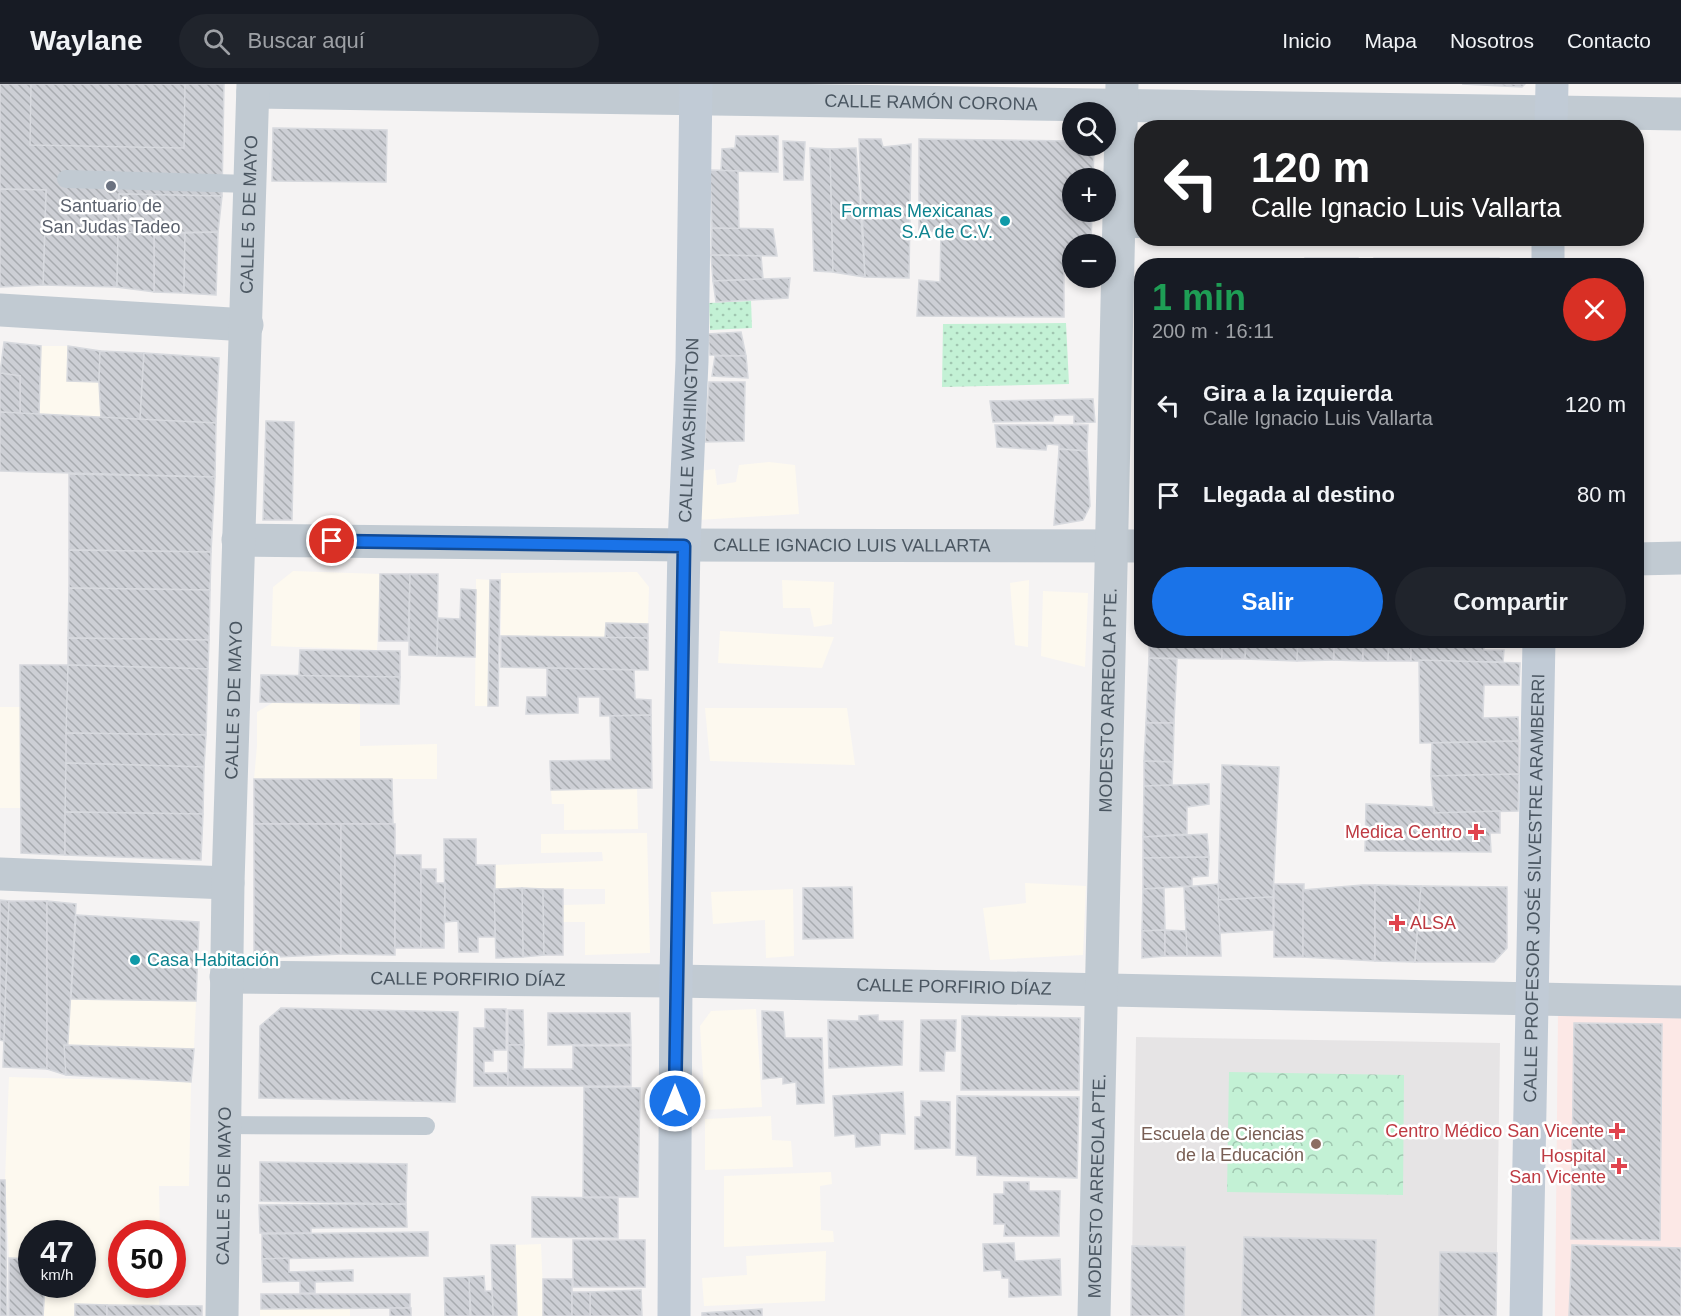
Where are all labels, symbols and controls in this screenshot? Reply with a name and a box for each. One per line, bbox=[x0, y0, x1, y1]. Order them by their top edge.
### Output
search box bbox=[179, 14, 599, 68]
text: Waylane bbox=[30, 25, 143, 56]
icon: search bbox=[200, 25, 233, 58]
text: Buscar aquí bbox=[248, 28, 365, 53]
text: Inicio bbox=[1282, 29, 1331, 52]
text: Mapa bbox=[1364, 29, 1417, 52]
text: Nosotros bbox=[1450, 29, 1534, 52]
text: Contacto bbox=[1567, 29, 1651, 52]
street label: CALLE RAMÓN CORONA bbox=[824, 91, 1038, 114]
map controls bbox=[1062, 102, 1116, 288]
button: search bbox=[1062, 102, 1116, 156]
street label: CALLE 5 DE MAYO bbox=[236, 135, 261, 294]
icon: left bbox=[1152, 144, 1230, 222]
text: 120 m bbox=[1251, 144, 1370, 191]
button: + bbox=[1062, 168, 1116, 222]
marker: Santuario de San Judas Tadeo bbox=[104, 179, 118, 193]
text: Calle Ignacio Luis Vallarta bbox=[1251, 193, 1561, 223]
place label: Santuario de San Judas Tadeo bbox=[42, 196, 180, 237]
place label: Formas Mexicanas S.A de C.V. bbox=[841, 201, 993, 242]
marker: Formas Mexicanas S.A de C.V. bbox=[998, 214, 1012, 228]
button: − bbox=[1062, 234, 1116, 288]
text: 1 min bbox=[1152, 277, 1246, 318]
button: close bbox=[1563, 278, 1626, 341]
text: 200 m · 16:11 bbox=[1152, 320, 1274, 342]
street label: CALLE WASHINGTON bbox=[675, 338, 702, 523]
text: Gira a la izquierda bbox=[1203, 381, 1393, 406]
icon: left bbox=[1152, 389, 1185, 422]
text: 120 m bbox=[1565, 392, 1626, 417]
text: Calle Ignacio Luis Vallarta bbox=[1203, 407, 1433, 429]
icon: arrive bbox=[1152, 479, 1185, 512]
text: Llegada al destino bbox=[1203, 482, 1395, 507]
text: 80 m bbox=[1577, 482, 1626, 507]
pin bbox=[306, 515, 357, 566]
icon: arrive bbox=[315, 524, 348, 557]
street label: CALLE IGNACIO LUIS VALLARTA bbox=[713, 535, 991, 556]
button: Salir bbox=[1152, 567, 1383, 636]
button: Compartir bbox=[1395, 567, 1626, 636]
street label: MODESTO ARREOLA PTE. bbox=[1095, 588, 1121, 813]
street label: CALLE 5 DE MAYO bbox=[221, 620, 246, 780]
street label: CALLE PROFESOR JOSÉ SILVESTRE ARAMBERRI bbox=[1520, 673, 1548, 1103]
place label: Medica Centro bbox=[1345, 822, 1462, 842]
marker: Medica Centro bbox=[1467, 823, 1485, 841]
place label: ALSA bbox=[1410, 913, 1456, 933]
marker: ALSA bbox=[1388, 914, 1406, 932]
place label: Casa Habitación bbox=[147, 950, 279, 970]
marker: Casa Habitación bbox=[128, 953, 142, 967]
street label: CALLE PORFIRIO DÍAZ bbox=[370, 968, 566, 990]
street label: CALLE PORFIRIO DÍAZ bbox=[856, 975, 1052, 999]
position arrow bbox=[643, 1069, 707, 1133]
street label: MODESTO ARREOLA PTE. bbox=[1084, 1073, 1110, 1299]
street label: CALLE 5 DE MAYO bbox=[213, 1106, 235, 1266]
place label: Centro Médico San Vicente bbox=[1385, 1121, 1604, 1141]
marker: Centro Médico San Vicente bbox=[1608, 1122, 1626, 1140]
place label: Escuela de Ciencias de la Educación bbox=[1141, 1124, 1304, 1165]
marker: Escuela de Ciencias de la Educación bbox=[1309, 1137, 1323, 1151]
place label: Hospital San Vicente bbox=[1509, 1146, 1606, 1187]
marker: Hospital San Vicente bbox=[1610, 1157, 1628, 1175]
speed limit sign: 50 bbox=[108, 1220, 186, 1298]
text: 47 bbox=[40, 1235, 74, 1268]
text: km/h bbox=[41, 1266, 73, 1283]

